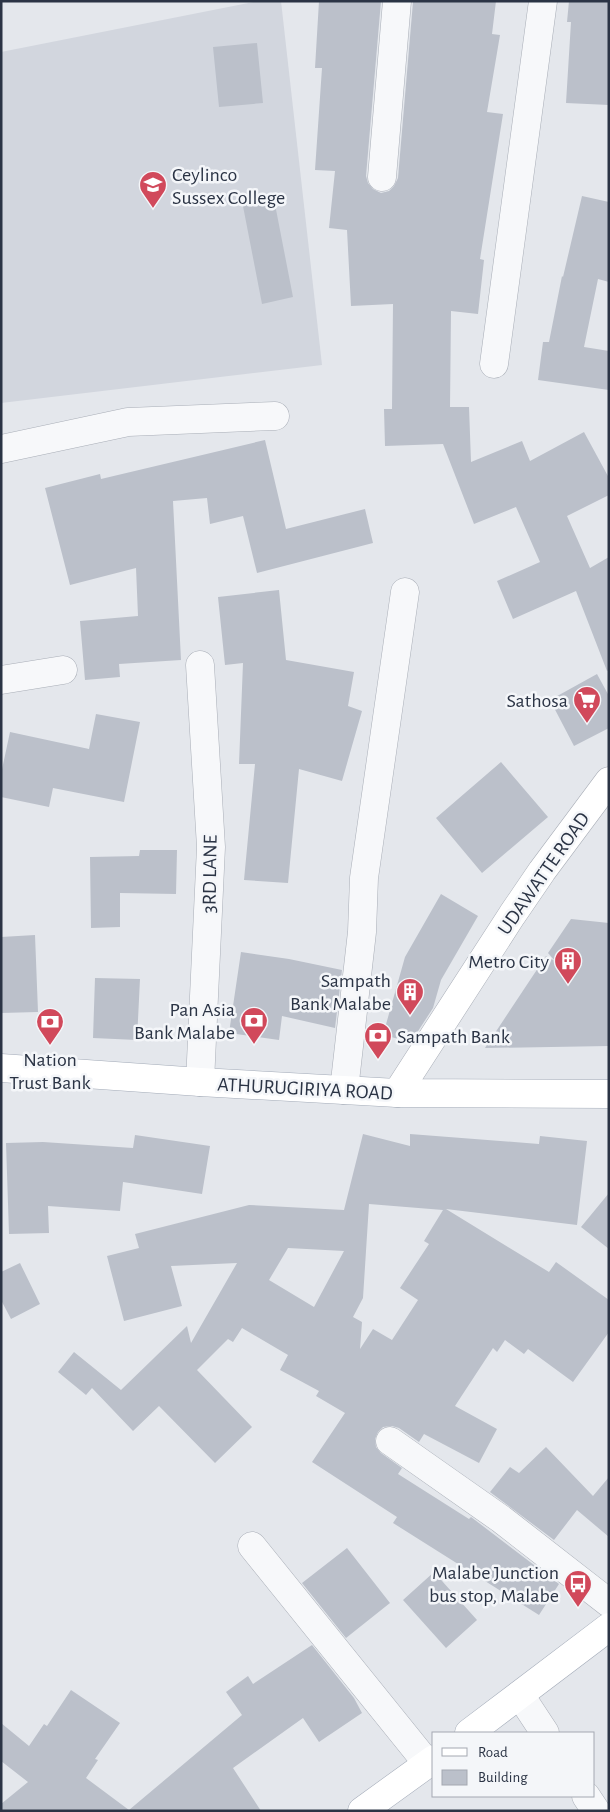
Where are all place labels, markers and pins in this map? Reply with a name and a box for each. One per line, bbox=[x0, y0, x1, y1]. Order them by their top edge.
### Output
place label: Ceylinco Sussex College bbox=[172, 165, 285, 208]
school or university icon: Ceylinco Sussex College bbox=[138, 170, 168, 209]
supermarket icon: Sathosa bbox=[572, 685, 602, 724]
place label: Sathosa bbox=[506, 691, 568, 711]
building icon: Metro City bbox=[553, 946, 583, 985]
place label: Metro City bbox=[468, 952, 549, 972]
place label: Sampath Bank Malabe bbox=[290, 971, 391, 1014]
building icon: Sampath Bank Malabe bbox=[395, 977, 425, 1016]
place label: Pan Asia Bank Malabe bbox=[134, 1000, 235, 1043]
bank icon: Pan Asia Bank Malabe bbox=[239, 1006, 269, 1045]
bank icon: Nation Trust Bank bbox=[35, 1007, 65, 1046]
bank icon: Sampath Bank bbox=[363, 1021, 393, 1060]
place label: Sampath Bank bbox=[397, 1027, 510, 1047]
place label: Nation Trust Bank bbox=[9, 1050, 91, 1093]
place label: Malabe Junction bus stop, Malabe bbox=[429, 1563, 559, 1606]
bus stop icon: Malabe Junction bus stop, Malabe bbox=[563, 1569, 593, 1608]

